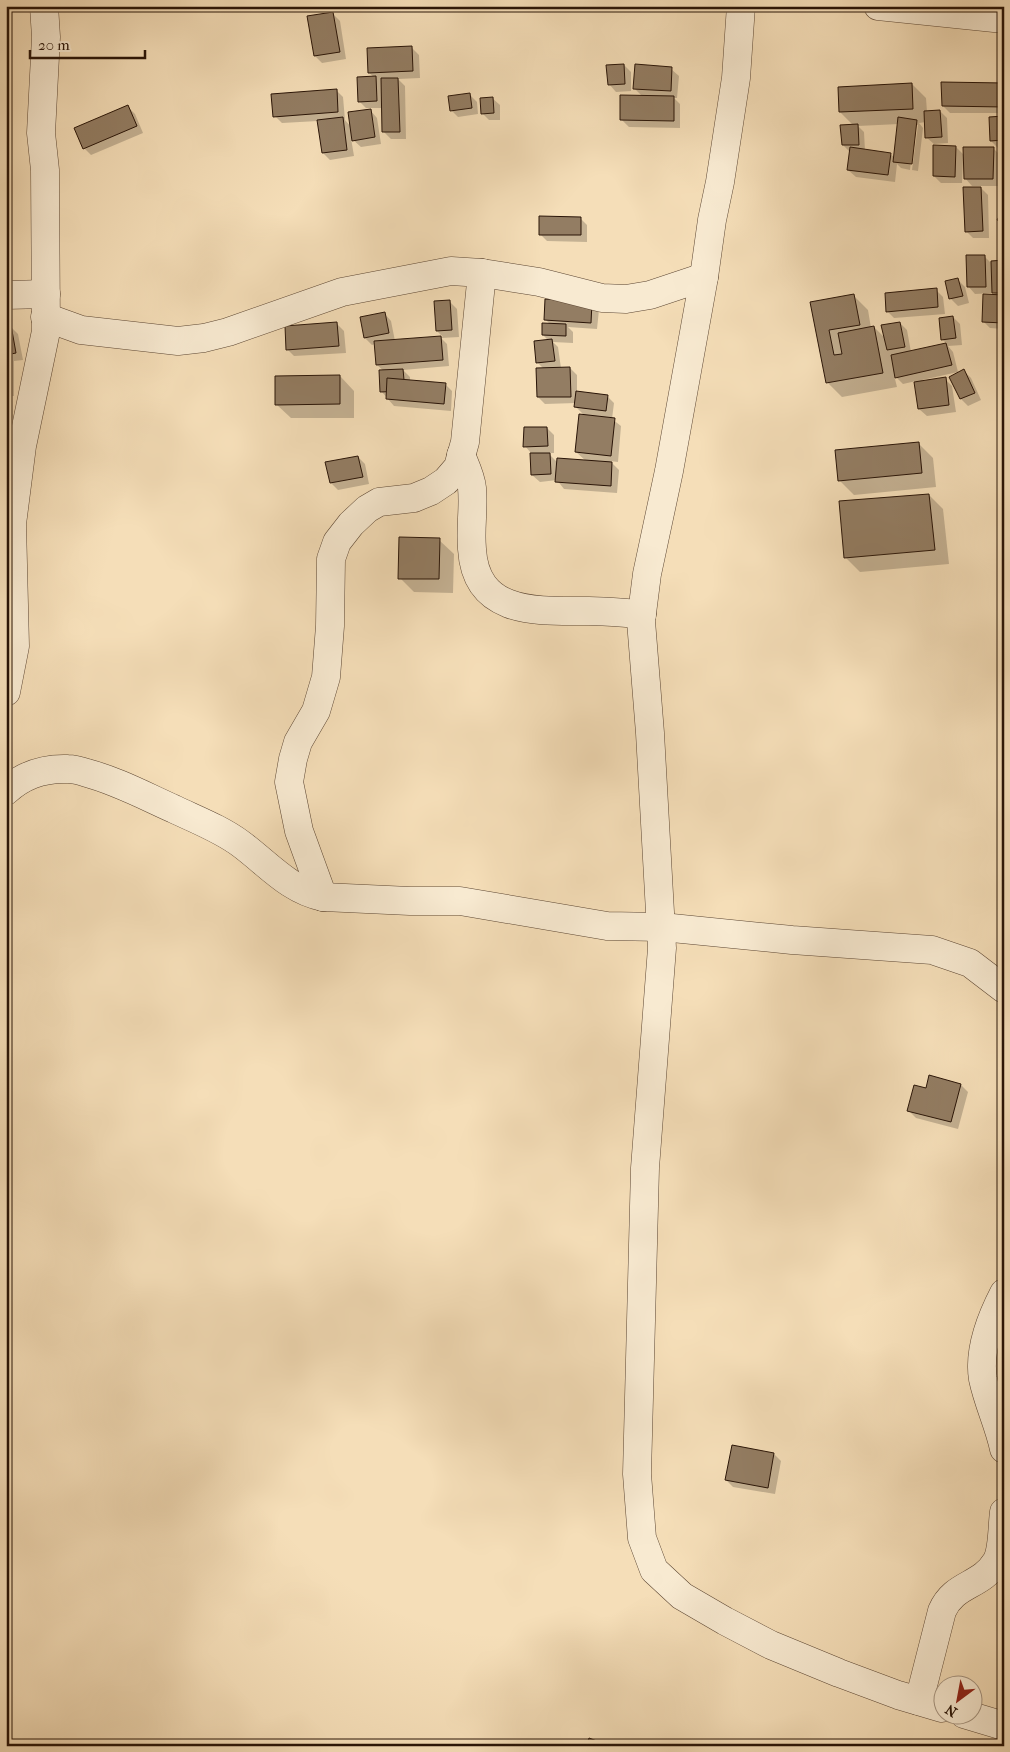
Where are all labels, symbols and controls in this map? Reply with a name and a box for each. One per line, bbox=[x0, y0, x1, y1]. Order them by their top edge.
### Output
scale bar bbox=[30, 28, 145, 60]
text: 20 m bbox=[38, 36, 70, 54]
north arrow bbox=[932, 1674, 982, 1724]
text: N bbox=[942, 1700, 960, 1721]

